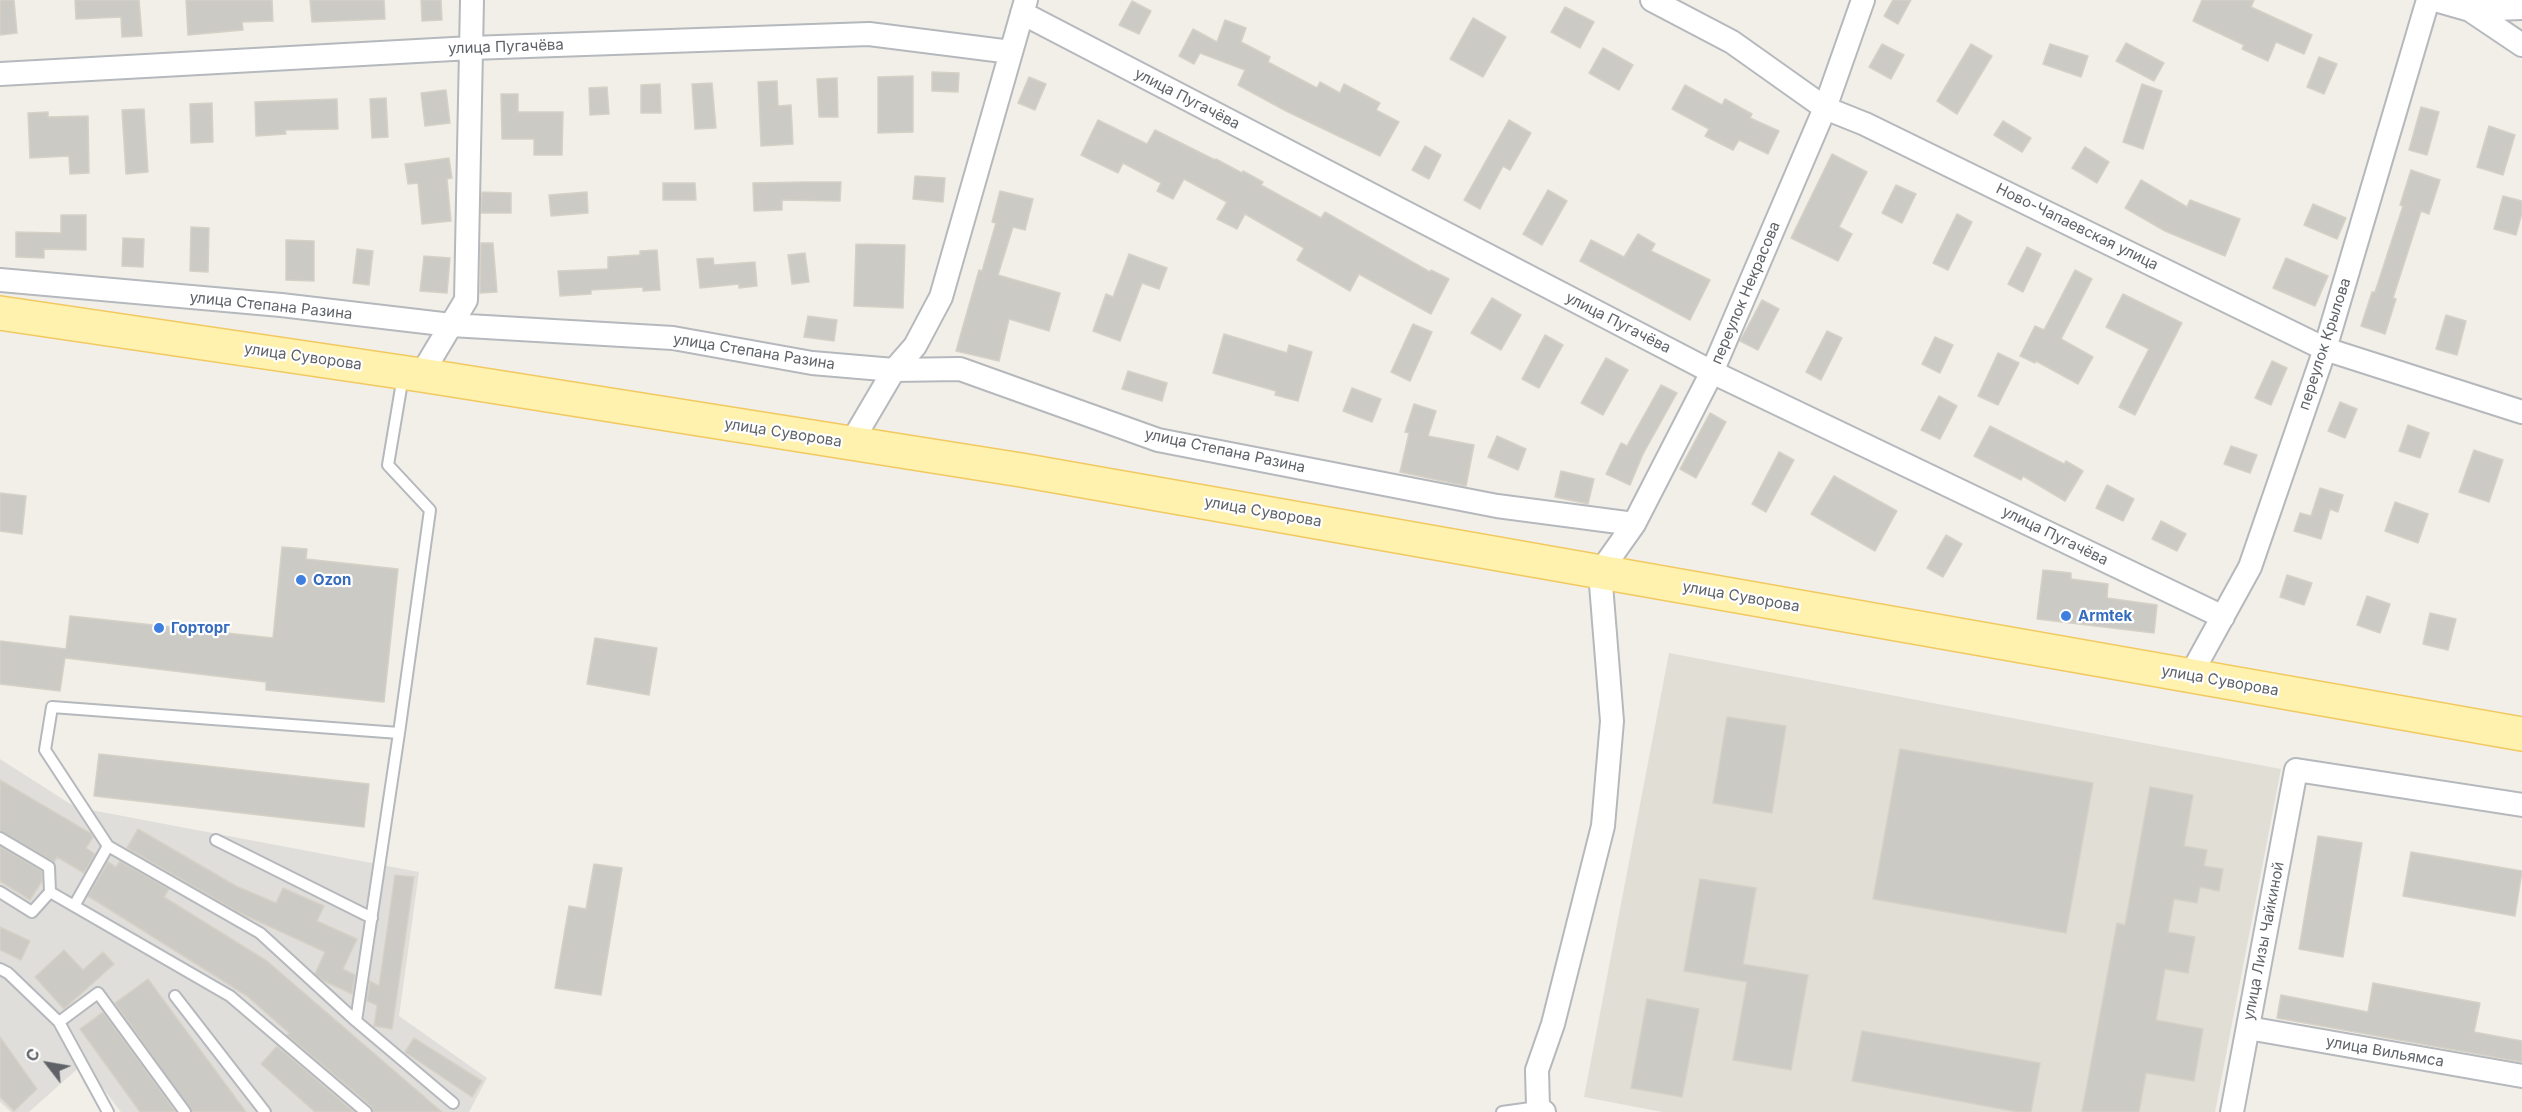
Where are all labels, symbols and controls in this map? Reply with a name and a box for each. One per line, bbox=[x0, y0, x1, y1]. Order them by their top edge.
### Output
street label: улица Пугачёва bbox=[448, 36, 564, 58]
street label: улица Пугачёва bbox=[1131, 65, 1243, 133]
street label: Ново-Чапаевская улица bbox=[1993, 180, 2161, 274]
street label: переулок Некрасова bbox=[1708, 219, 1784, 367]
street label: переулок Крылова bbox=[2295, 276, 2355, 412]
street label: улица Степана Разина bbox=[189, 288, 353, 324]
street label: улица Пугачёва bbox=[1562, 289, 1674, 357]
street label: улица Степана Разина bbox=[672, 330, 836, 374]
street label: улица Суворова bbox=[243, 340, 363, 374]
street label: улица Суворова bbox=[723, 415, 843, 451]
street label: улица Степана Разина bbox=[1143, 425, 1307, 477]
street label: улица Суворова bbox=[1203, 493, 1323, 531]
street label: улица Пугачёва bbox=[1999, 503, 2111, 569]
place label: Ozon bbox=[313, 571, 351, 589]
marker: Ozon bbox=[294, 573, 308, 587]
street label: улица Суворова bbox=[1681, 578, 1801, 616]
place label: Armtek bbox=[2078, 607, 2132, 625]
marker: Armtek bbox=[2059, 609, 2073, 623]
place label: Горторг bbox=[171, 619, 230, 637]
marker: Горторг bbox=[152, 621, 166, 635]
street label: улица Суворова bbox=[2160, 662, 2280, 700]
street label: улица Лизы Чайкиной bbox=[2240, 860, 2288, 1022]
street label: улица Вильямса bbox=[2325, 1033, 2445, 1071]
north arrow bbox=[18, 1034, 78, 1094]
text: С bbox=[21, 1045, 44, 1065]

